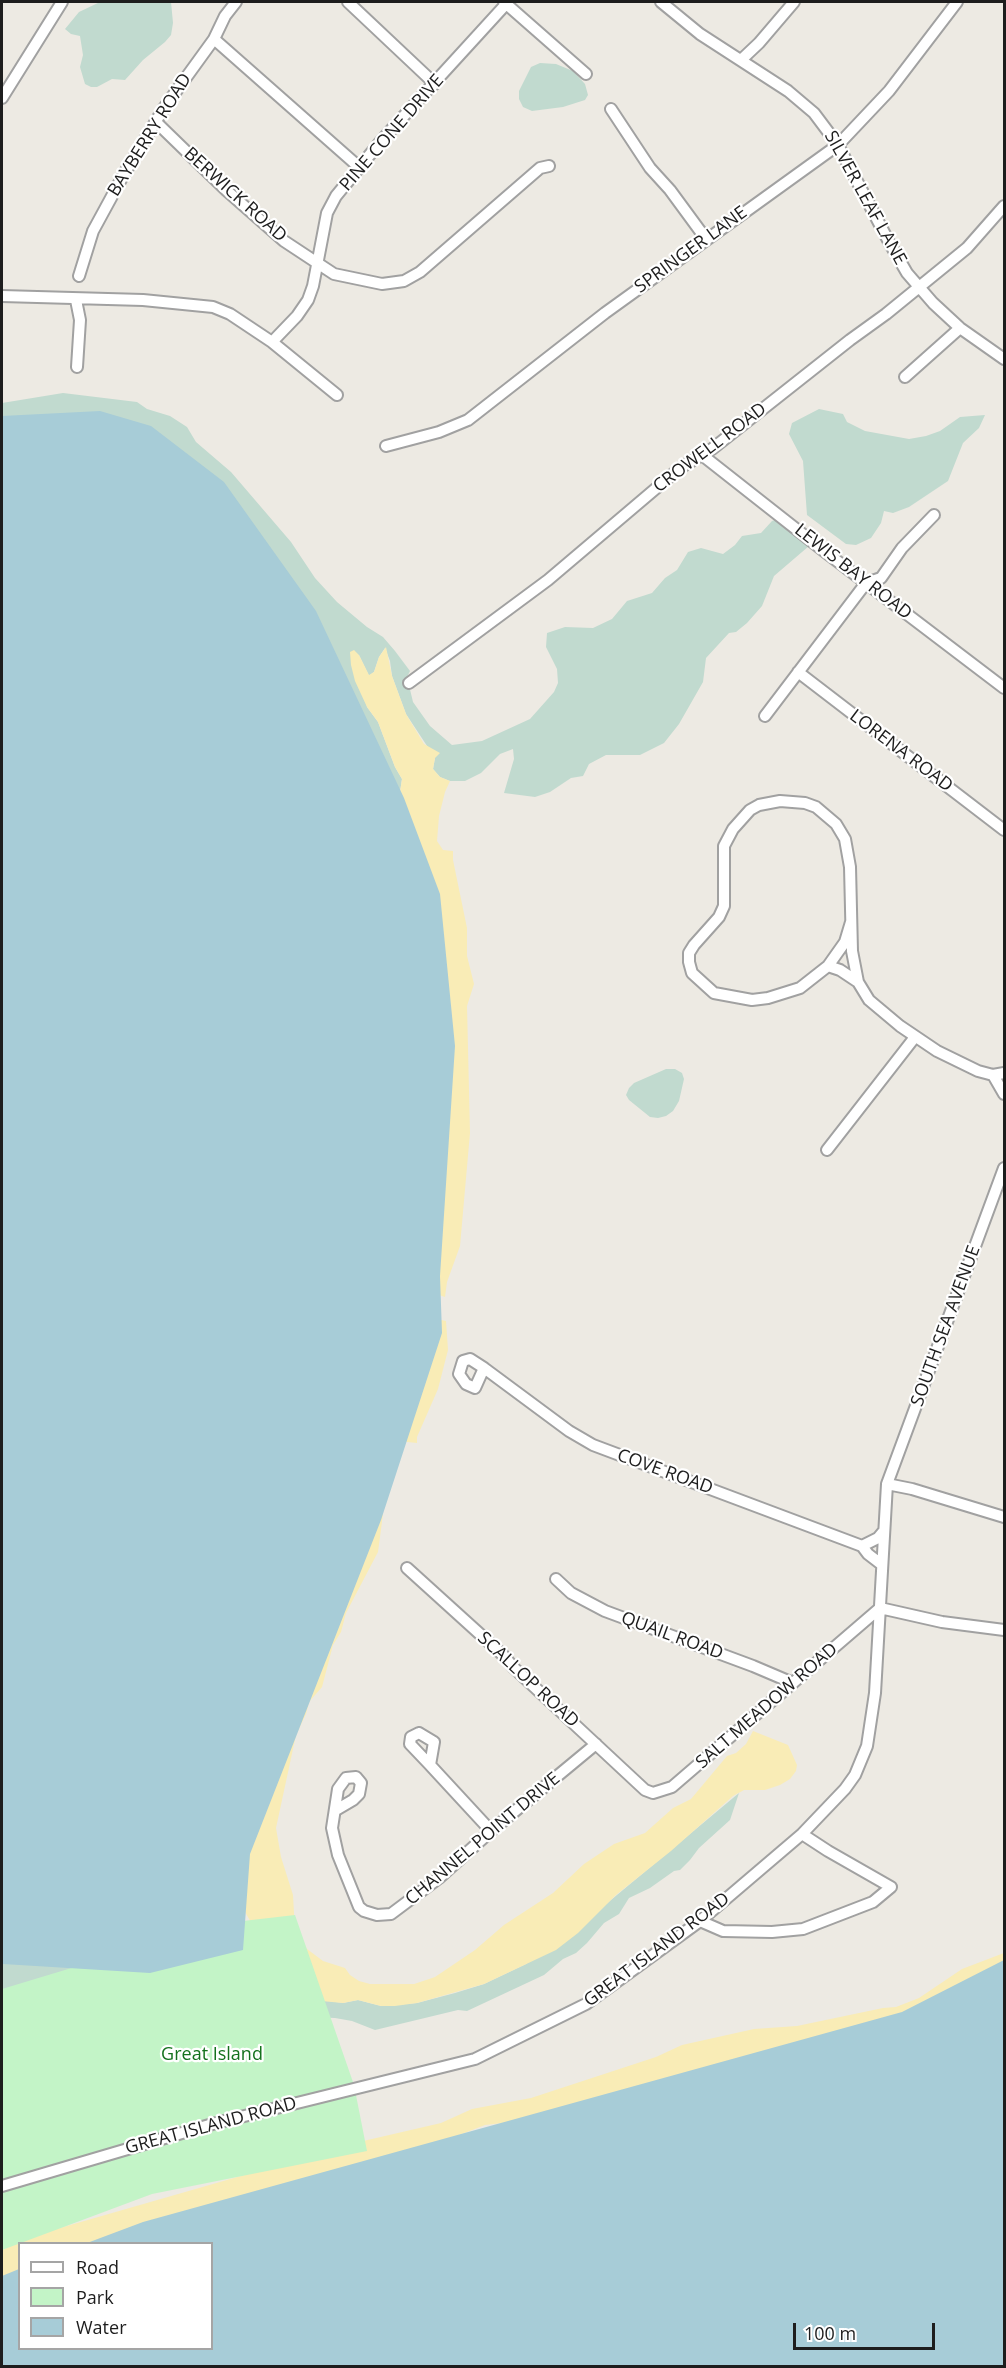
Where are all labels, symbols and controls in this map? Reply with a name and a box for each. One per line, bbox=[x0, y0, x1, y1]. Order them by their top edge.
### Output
street label: BAYBERRY ROAD bbox=[103, 69, 197, 201]
street label: PINE CONE DRIVE bbox=[335, 70, 449, 196]
street label: SILVER LEAF LANE bbox=[819, 127, 911, 269]
street label: BERWICK ROAD bbox=[179, 143, 291, 247]
street label: SPRINGER LANE bbox=[631, 202, 751, 298]
street label: CROWELL ROAD bbox=[649, 398, 771, 498]
street label: LEWIS BAY ROAD bbox=[790, 520, 916, 624]
street label: LORENA ROAD bbox=[845, 705, 957, 797]
street label: SOUTH SEA AVENUE bbox=[907, 1243, 985, 1409]
street label: COVE ROAD bbox=[614, 1445, 716, 1499]
street label: QUAIL ROAD bbox=[618, 1608, 726, 1664]
street label: SCALLOP ROAD bbox=[473, 1628, 583, 1732]
street label: SALT MEADOW ROAD bbox=[692, 1639, 842, 1773]
street label: CHANNEL POINT DRIVE bbox=[401, 1768, 565, 1910]
street label: GREAT ISLAND ROAD bbox=[580, 1888, 734, 2012]
park label: Great Island bbox=[161, 2044, 263, 2066]
street label: GREAT ISLAND ROAD bbox=[123, 2093, 299, 2159]
legend bbox=[18, 2242, 213, 2350]
text: Road bbox=[76, 2255, 119, 2279]
text: Park bbox=[76, 2285, 114, 2309]
scale bar bbox=[796, 2311, 938, 2349]
text: Water bbox=[76, 2315, 127, 2339]
text: 100 m bbox=[804, 2321, 856, 2345]

